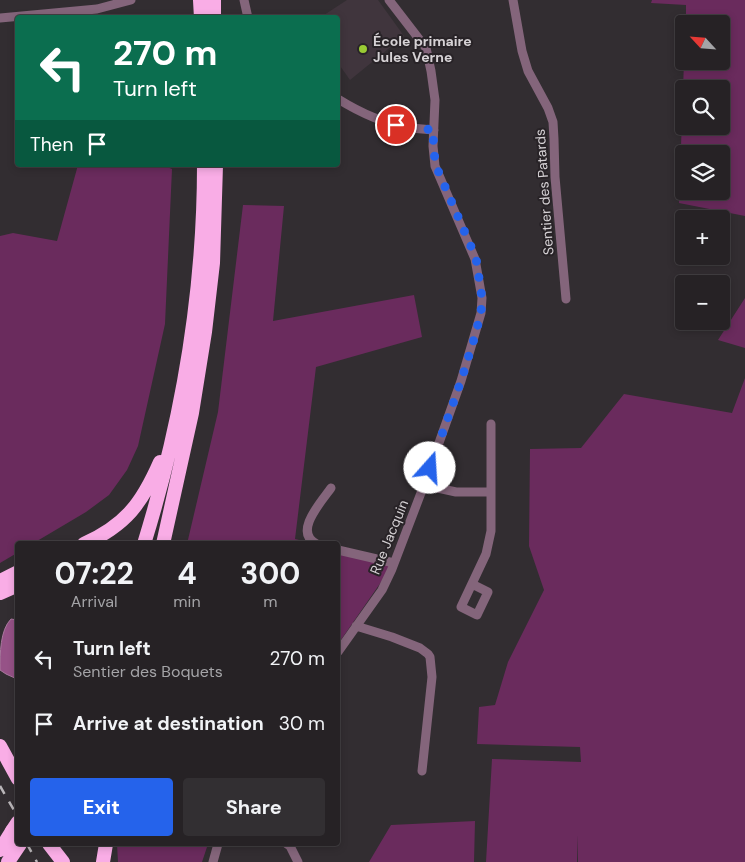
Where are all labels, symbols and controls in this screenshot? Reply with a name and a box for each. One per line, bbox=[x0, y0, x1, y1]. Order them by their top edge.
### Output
north arrow bbox=[675, 15, 730, 70]
map controls bbox=[675, 15, 730, 330]
text: 270 m bbox=[113, 30, 217, 76]
place label: École primaire Jules Verne bbox=[373, 32, 472, 66]
icon: left bbox=[30, 35, 95, 100]
marker: École primaire Jules Verne bbox=[357, 43, 369, 55]
text: Turn left bbox=[113, 74, 197, 103]
button: search bbox=[675, 80, 730, 135]
pin bbox=[375, 104, 417, 146]
icon: arrive bbox=[382, 111, 410, 139]
street label: Sentier des Patards bbox=[531, 128, 557, 256]
icon: arrive bbox=[83, 130, 111, 158]
text: Then bbox=[30, 132, 73, 157]
button: layers bbox=[675, 145, 730, 200]
button: + bbox=[675, 210, 730, 265]
button: − bbox=[675, 275, 730, 330]
position arrow bbox=[403, 441, 455, 493]
street label: Rue Jacquin bbox=[366, 497, 412, 577]
text: 07:22 bbox=[55, 554, 134, 593]
text: 4 bbox=[177, 554, 197, 593]
text: 300 bbox=[240, 554, 300, 593]
text: Arrival bbox=[71, 591, 117, 612]
text: min bbox=[173, 591, 201, 612]
text: m bbox=[263, 591, 277, 612]
text: Turn left bbox=[73, 636, 151, 661]
icon: left bbox=[30, 645, 58, 673]
text: 270 m bbox=[270, 646, 325, 671]
text: Sentier des Boquets bbox=[73, 661, 223, 682]
icon: arrive bbox=[30, 710, 58, 738]
text: Arrive at destination bbox=[73, 711, 264, 736]
text: 30 m bbox=[279, 711, 325, 736]
button: Exit bbox=[30, 778, 173, 836]
button: Share bbox=[183, 778, 325, 836]

